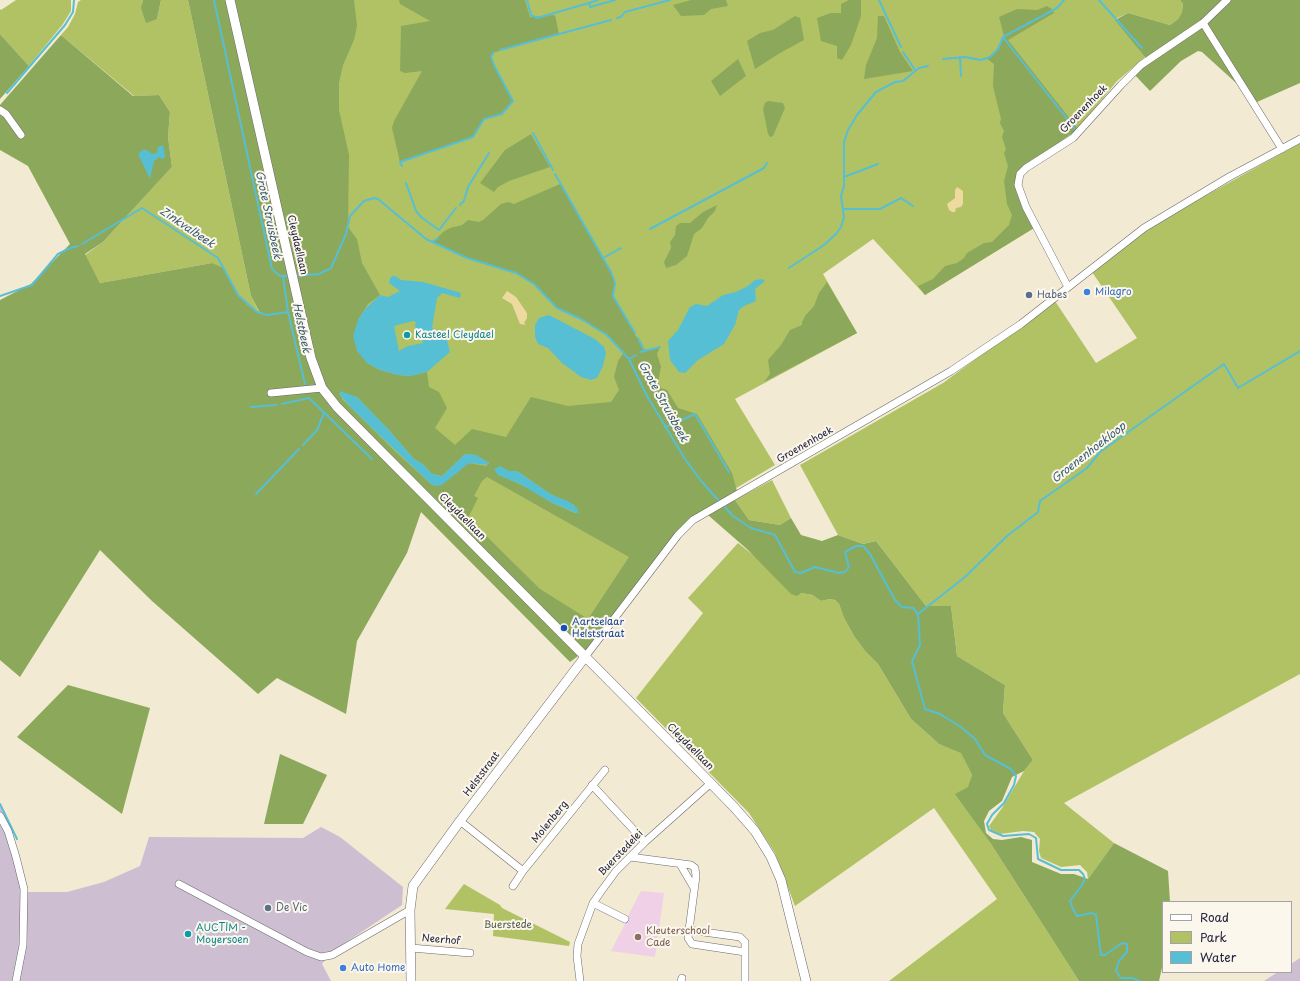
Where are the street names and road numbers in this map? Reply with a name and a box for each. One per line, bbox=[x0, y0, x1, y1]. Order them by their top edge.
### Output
street label: Groenenhoek bbox=[1058, 82, 1110, 136]
street label: Cleydaellaan bbox=[284, 214, 310, 276]
street label: Groenenhoek bbox=[775, 424, 835, 466]
street label: Cleydaellaan bbox=[436, 491, 488, 543]
street label: Cleydaellaan bbox=[664, 721, 716, 773]
street label: Helststraat bbox=[461, 749, 503, 799]
street label: Molenberg bbox=[529, 798, 571, 846]
street label: Buerstedelei bbox=[596, 828, 646, 878]
street label: Neerhof bbox=[421, 932, 461, 948]

